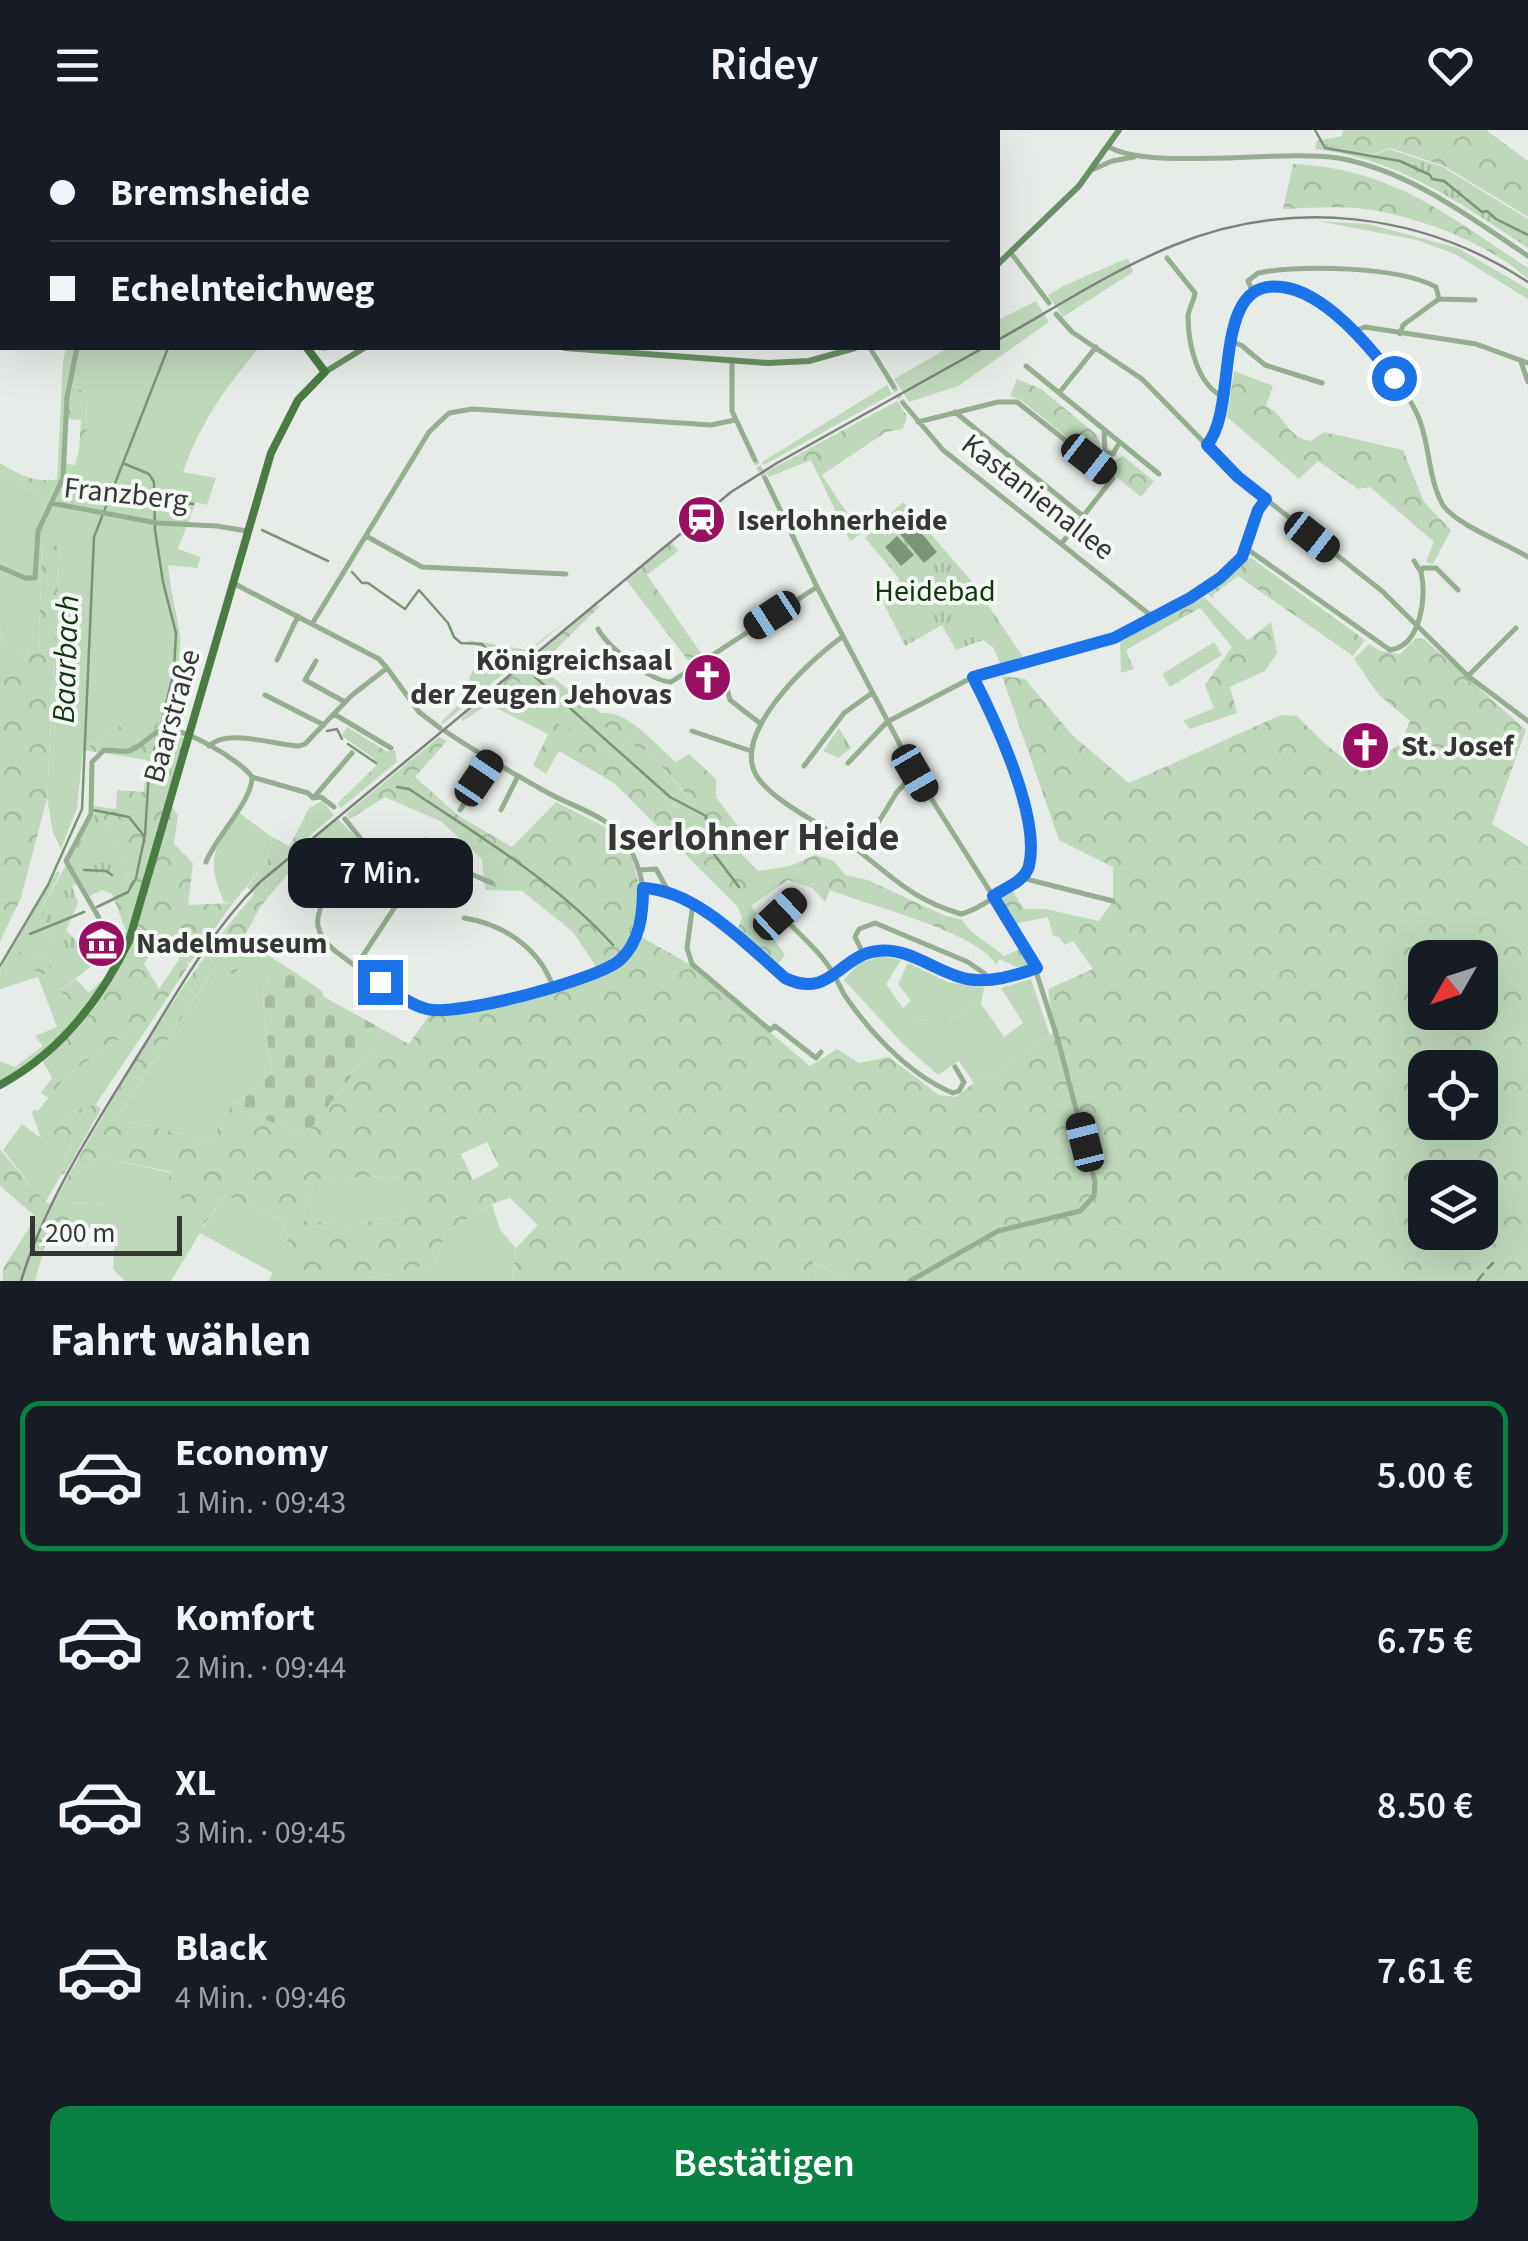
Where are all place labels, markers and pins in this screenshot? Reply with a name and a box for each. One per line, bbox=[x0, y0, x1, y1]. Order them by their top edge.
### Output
station icon: Iserlohnerheide bbox=[676, 494, 728, 546]
place label: Iserlohnerheide bbox=[737, 499, 947, 542]
place label: Königreichsaal der Zeugen Jehovas bbox=[410, 639, 672, 716]
church icon: Königreichsaal der Zeugen Jehovas bbox=[681, 651, 733, 703]
church icon: St. Josef bbox=[1340, 720, 1392, 772]
place label: St. Josef bbox=[1401, 725, 1515, 768]
museum icon: Nadelmuseum bbox=[75, 917, 127, 969]
place label: Nadelmuseum bbox=[136, 922, 327, 965]

